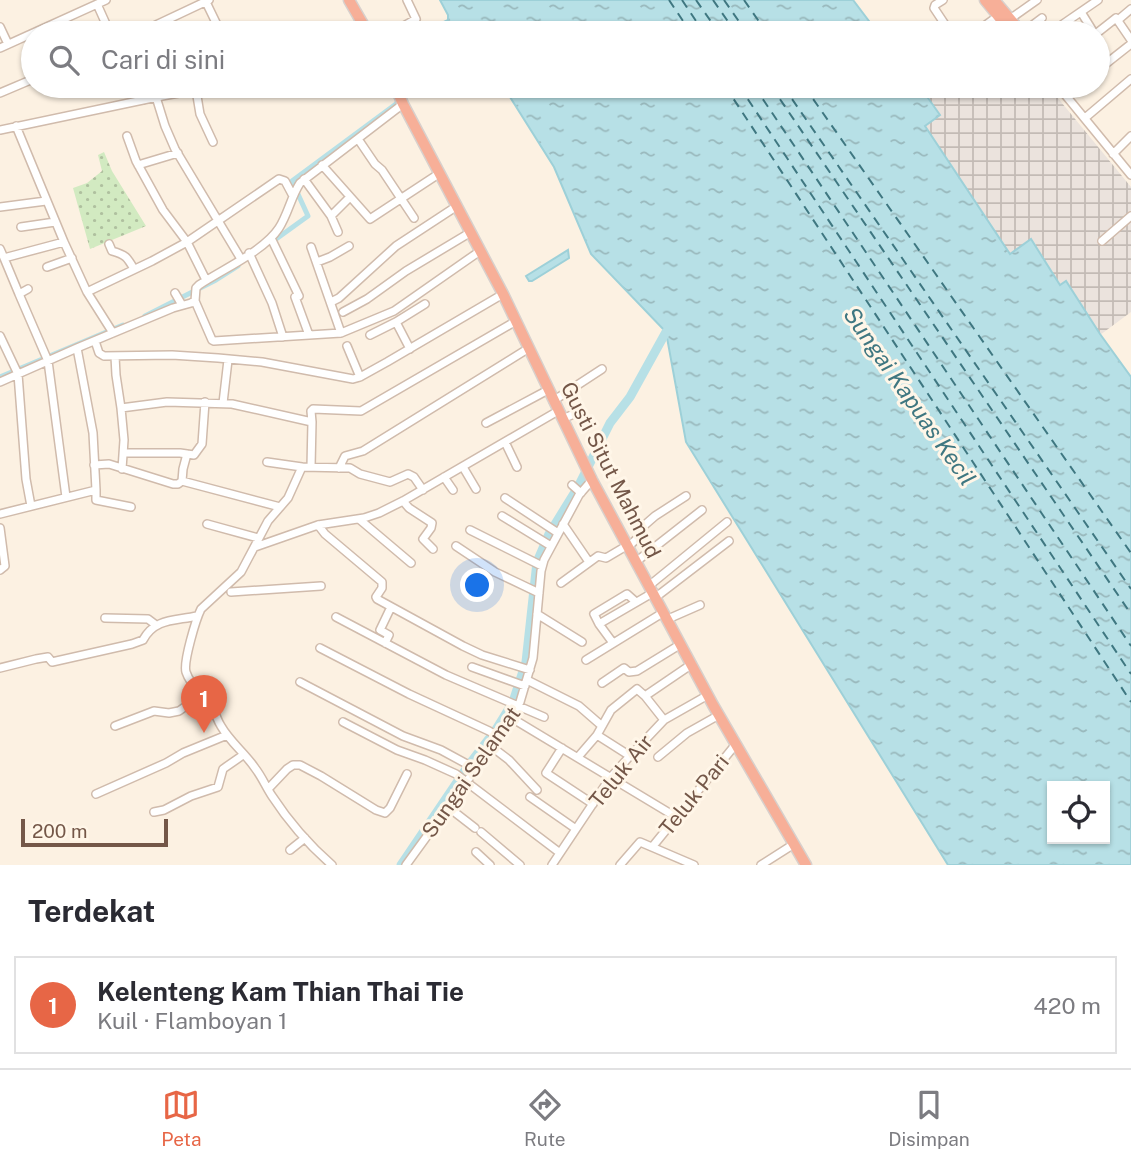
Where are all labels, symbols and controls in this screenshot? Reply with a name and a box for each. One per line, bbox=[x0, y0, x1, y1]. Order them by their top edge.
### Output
search box bbox=[21, 21, 1110, 98]
icon: search bbox=[45, 41, 83, 79]
text: Cari di sini bbox=[101, 44, 225, 75]
water label: Sungai Kapuas Kecil bbox=[838, 302, 982, 490]
street label: Gusti Situt Mahmud bbox=[556, 378, 666, 562]
your location bbox=[460, 568, 494, 602]
pin: 1 bbox=[181, 675, 227, 733]
street label: Sungai Selamat bbox=[416, 702, 526, 842]
street label: Teluk Air bbox=[584, 729, 658, 813]
street label: Teluk Pari bbox=[654, 750, 734, 840]
map controls bbox=[1047, 781, 1110, 844]
button: locate bbox=[1047, 781, 1110, 844]
scale bar bbox=[21, 816, 168, 848]
text: 200 m bbox=[32, 820, 88, 842]
text: Terdekat bbox=[28, 893, 155, 929]
text: Kelenteng Kam Thian Thai Tie bbox=[97, 976, 464, 1007]
text: 1 bbox=[48, 992, 58, 1019]
text: 420 m bbox=[1033, 992, 1101, 1019]
text: Kuil · Flamboyan 1 bbox=[97, 1007, 287, 1034]
tab: Peta bbox=[161, 1086, 201, 1150]
tab: Rute bbox=[524, 1086, 566, 1150]
tab: Disimpan bbox=[888, 1086, 970, 1150]

